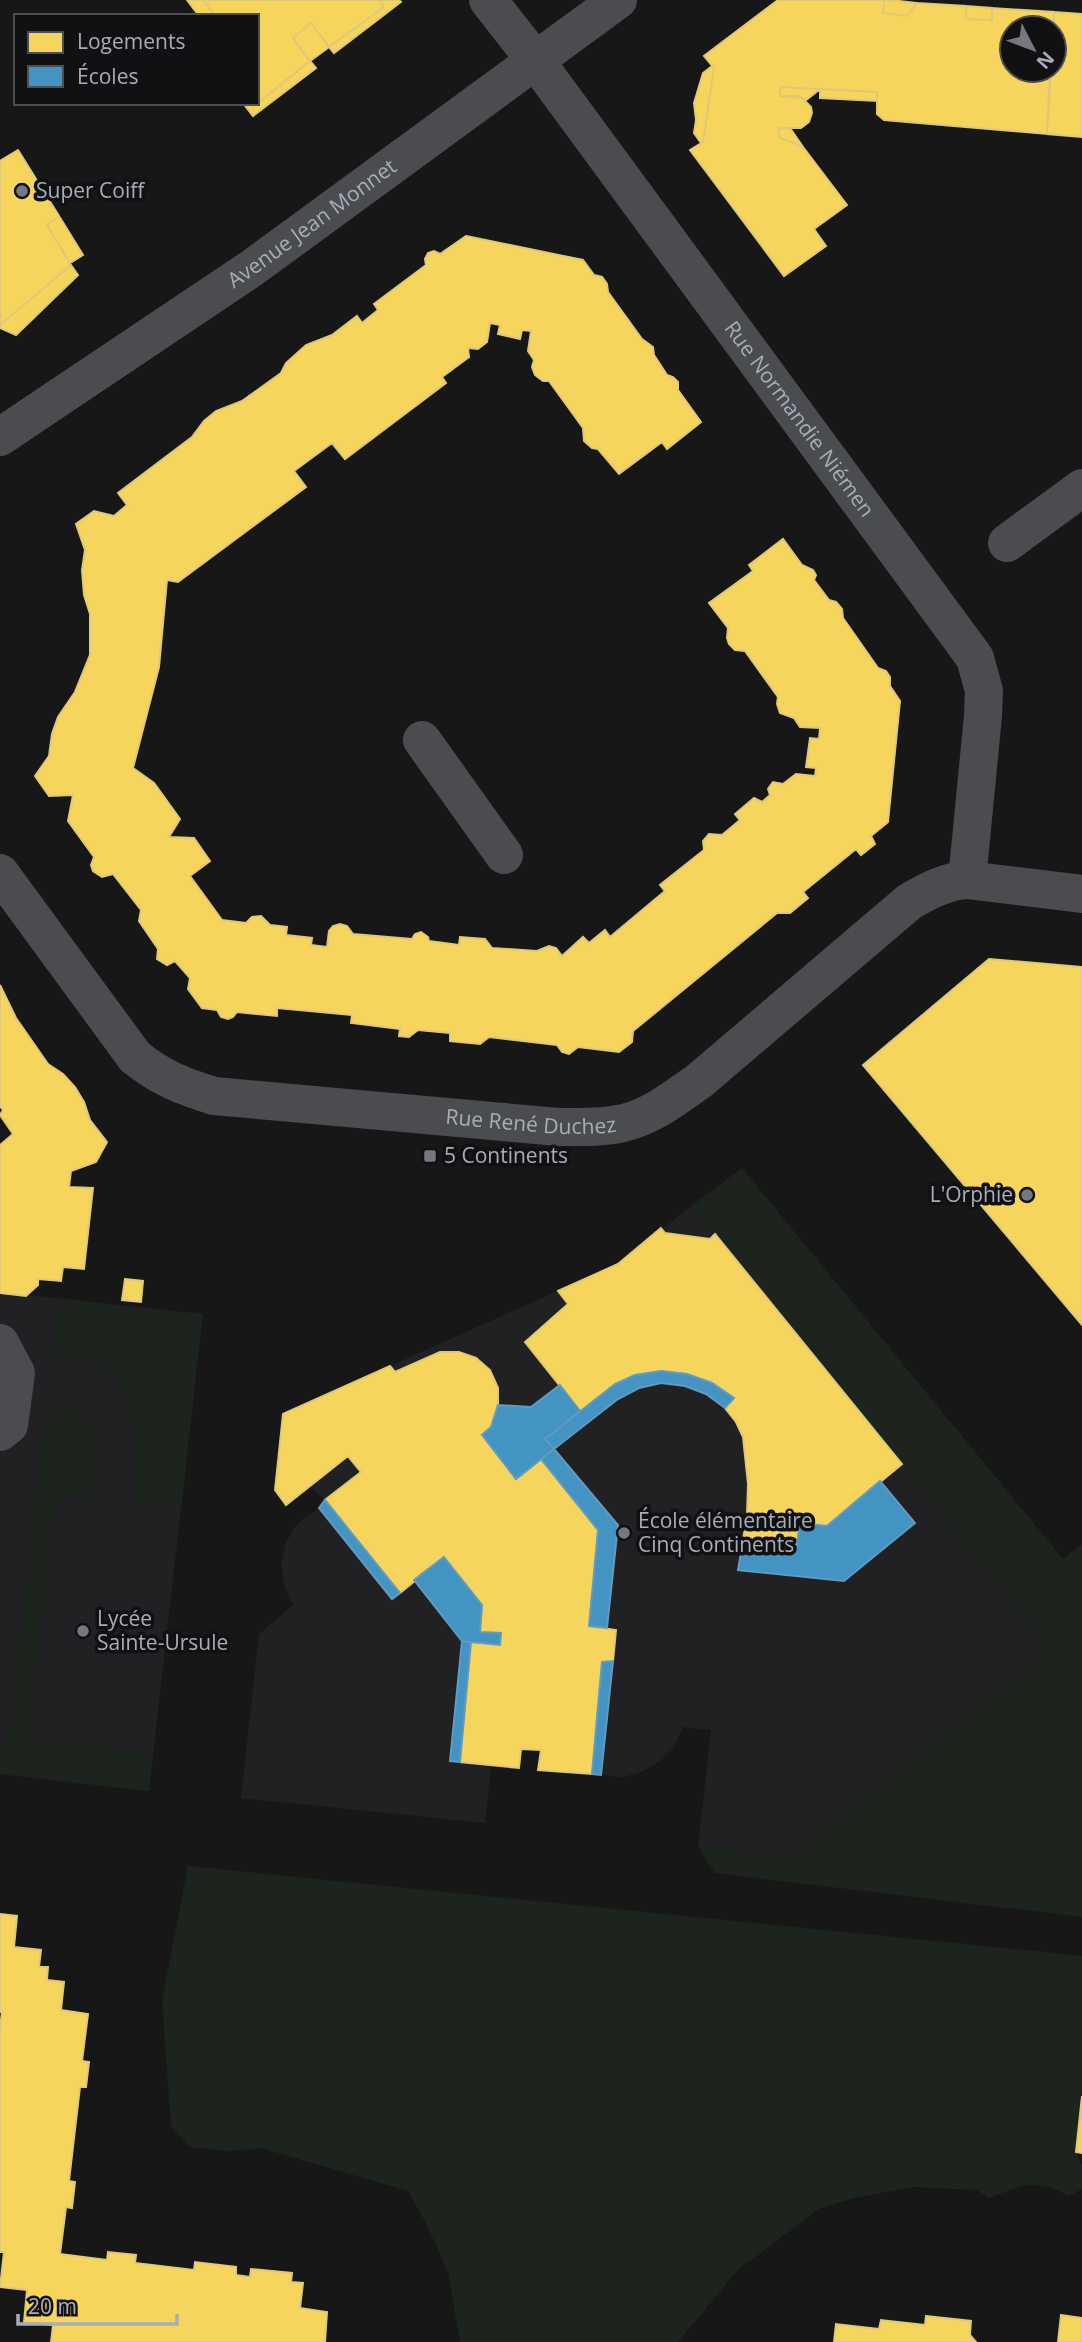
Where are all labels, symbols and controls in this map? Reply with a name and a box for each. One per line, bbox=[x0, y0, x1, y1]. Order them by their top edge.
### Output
legend bbox=[14, 14, 259, 105]
north arrow bbox=[998, 14, 1068, 84]
text: Logements bbox=[77, 27, 185, 55]
text: N bbox=[1031, 46, 1060, 75]
text: Écoles bbox=[77, 62, 138, 90]
street label: Avenue Jean Monnet bbox=[221, 152, 402, 294]
place label: Super Coiff bbox=[36, 176, 146, 204]
marker: Super Coiff bbox=[14, 183, 30, 199]
street label: Rue Normandie Niémen bbox=[719, 315, 881, 522]
street label: Rue René Duchez bbox=[445, 1102, 618, 1140]
place label: 5 Continents bbox=[444, 1141, 568, 1169]
marker: 5 Continents bbox=[422, 1148, 438, 1164]
place label: L'Orphie bbox=[930, 1180, 1013, 1208]
marker: L'Orphie bbox=[1019, 1187, 1035, 1203]
place label: École élémentaire Cinq Continents bbox=[638, 1506, 813, 1558]
marker: École élémentaire Cinq Continents bbox=[616, 1525, 632, 1541]
place label: Lycée Sainte-Ursule bbox=[97, 1604, 228, 1656]
marker: Lycée Sainte-Ursule bbox=[75, 1623, 91, 1639]
scale bar bbox=[18, 2282, 177, 2326]
text: 20 m bbox=[28, 2292, 77, 2320]

